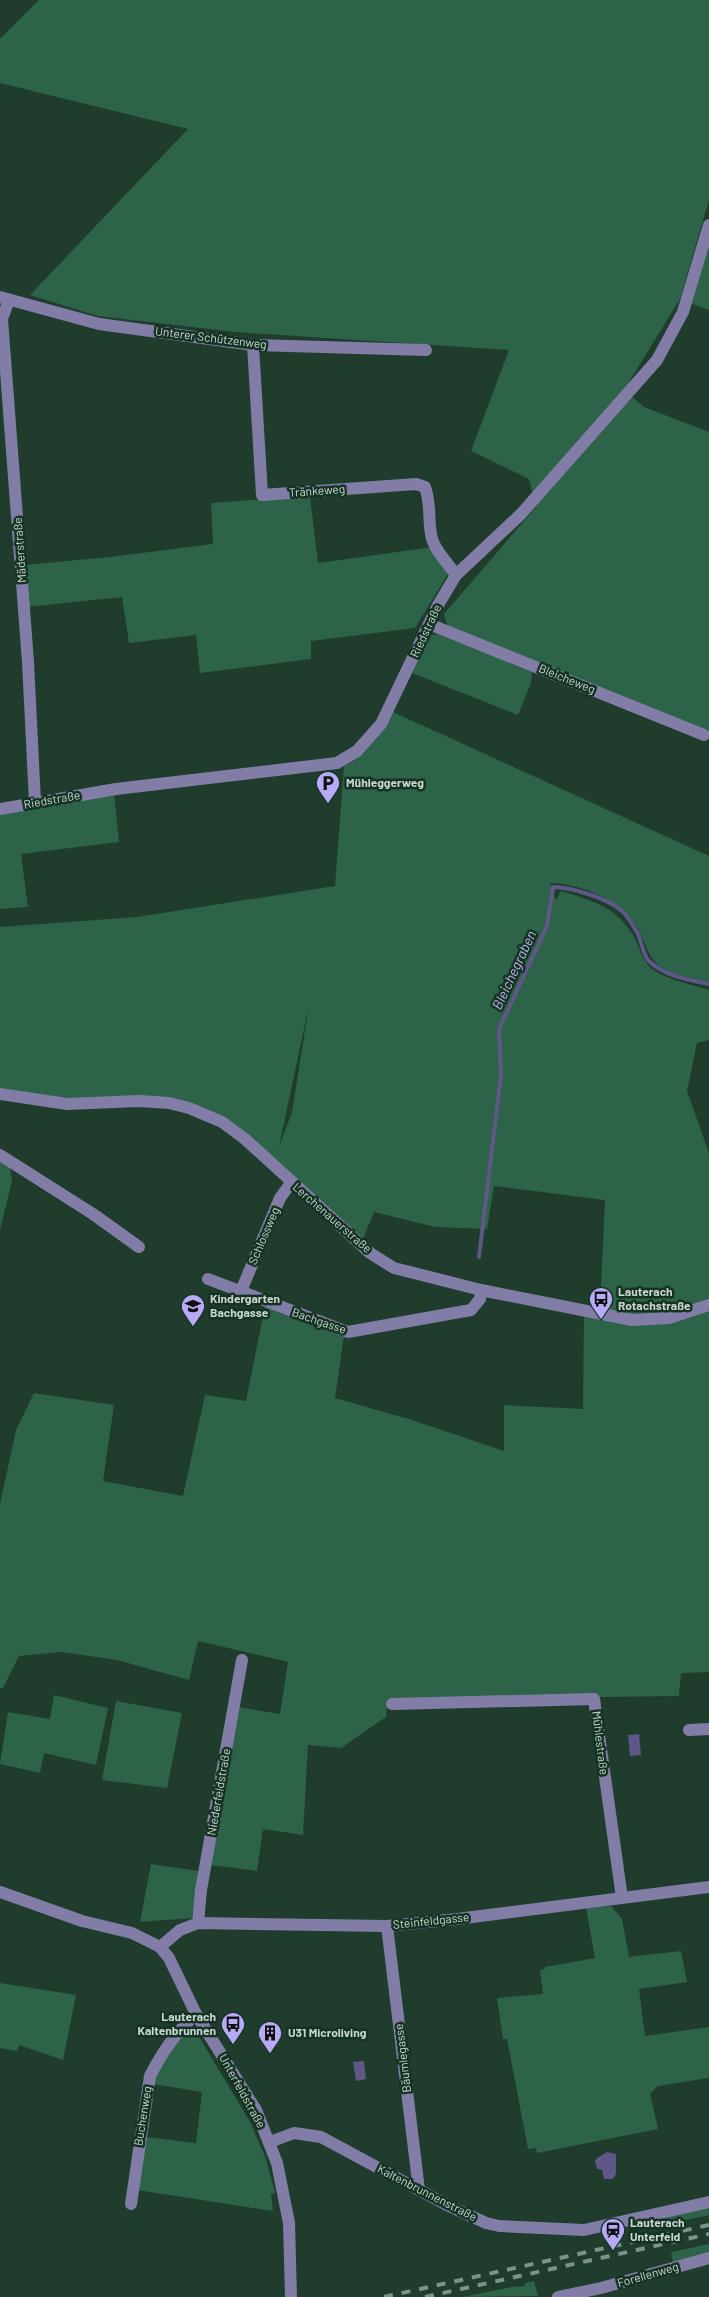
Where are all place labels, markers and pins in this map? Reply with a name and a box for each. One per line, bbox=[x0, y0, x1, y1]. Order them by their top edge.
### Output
parking icon: Mühleggerweg bbox=[315, 770, 341, 804]
place label: Mühleggerweg bbox=[346, 775, 424, 789]
place label: Lauterach Rotachstraße bbox=[618, 1284, 691, 1312]
bus stop icon: Lauterach Rotachstraße bbox=[588, 1286, 614, 1320]
place label: Kindergarten Bachgasse bbox=[210, 1291, 280, 1319]
school or university icon: Kindergarten Bachgasse bbox=[180, 1293, 206, 1327]
place label: Lauterach Kaltenbrunnen bbox=[138, 2009, 216, 2037]
bus stop icon: Lauterach Kaltenbrunnen bbox=[220, 2011, 246, 2045]
building icon: U31 Microliving bbox=[257, 2020, 283, 2054]
place label: U31 Microliving bbox=[288, 2025, 367, 2039]
place label: Lauterach Unterfeld bbox=[630, 2215, 685, 2243]
station icon: Lauterach Unterfeld bbox=[600, 2217, 626, 2251]

